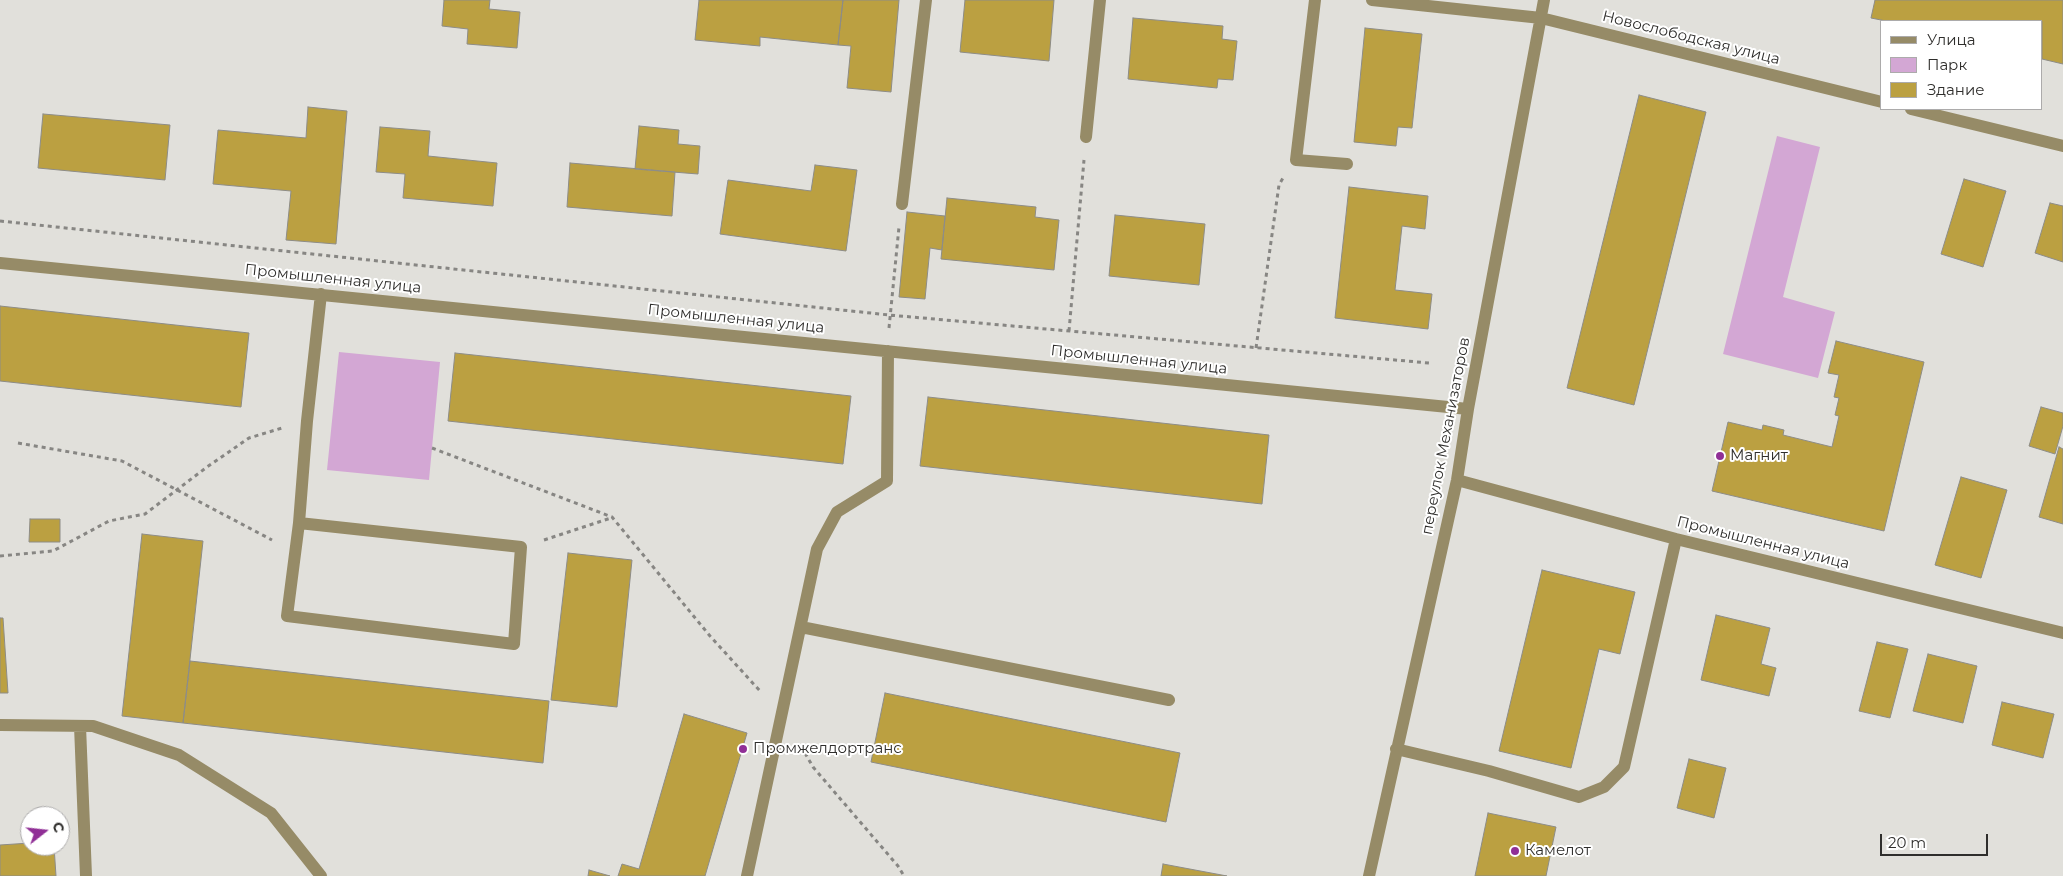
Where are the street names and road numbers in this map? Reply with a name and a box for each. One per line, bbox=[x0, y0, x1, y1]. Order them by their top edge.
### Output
street label: Новослободская улица bbox=[1600, 7, 1782, 69]
street label: Промышленная улица bbox=[244, 261, 422, 297]
street label: Промышленная улица bbox=[647, 301, 825, 337]
street label: переулок Механизаторов bbox=[1418, 336, 1474, 536]
street label: Промышленная улица bbox=[1050, 342, 1228, 378]
street label: Промышленная улица bbox=[1675, 513, 1851, 573]

